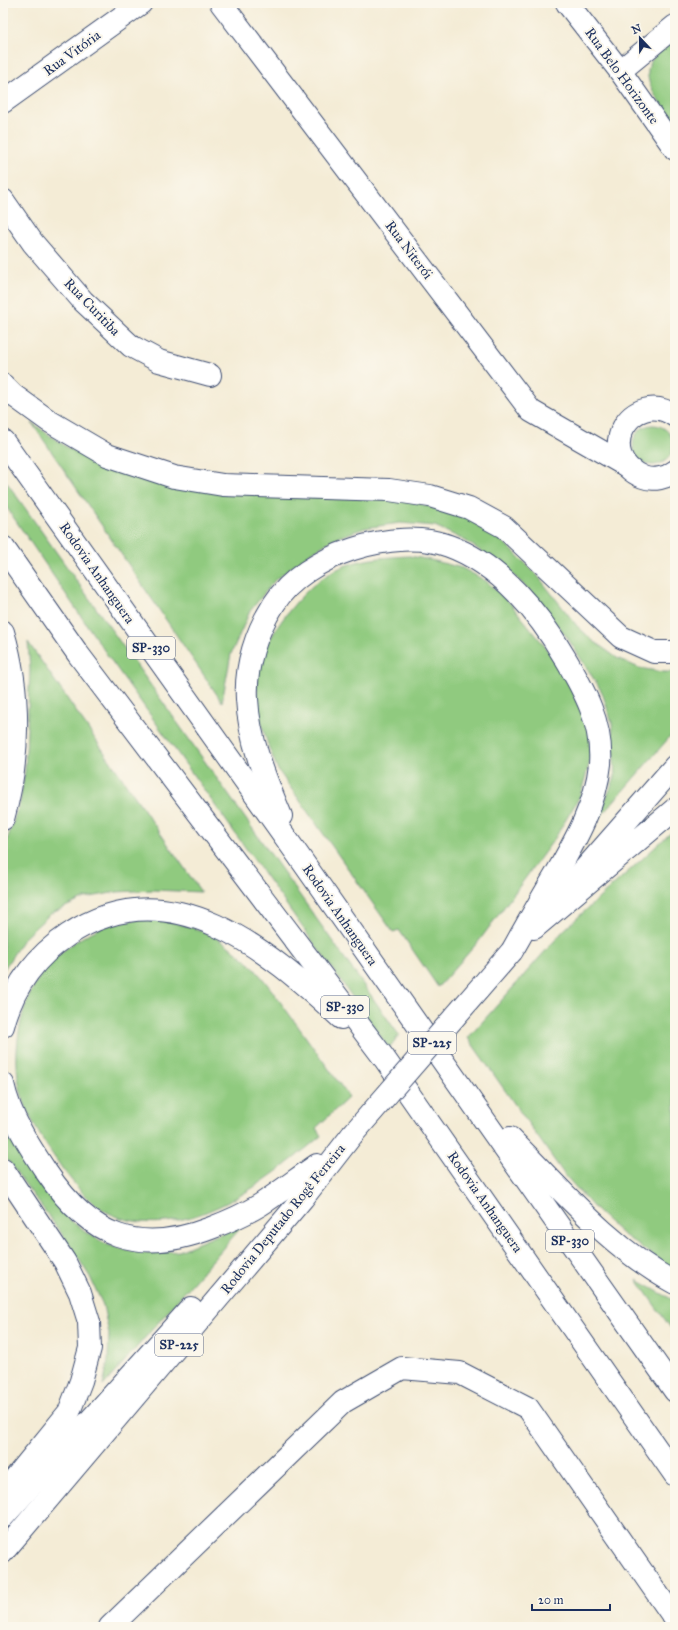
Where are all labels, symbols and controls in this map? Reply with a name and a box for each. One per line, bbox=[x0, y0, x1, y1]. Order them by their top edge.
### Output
north arrow bbox=[620, 18, 660, 58]
text: N bbox=[630, 21, 644, 37]
street label: Rua Belo Horizonte bbox=[581, 24, 663, 128]
street label: Rua Vitória bbox=[40, 26, 104, 79]
street label: Rua Niterói bbox=[382, 217, 437, 283]
street label: Rua Curitiba bbox=[60, 275, 124, 339]
street label: Rodovia Anhanguera bbox=[56, 519, 138, 627]
road number: SP-330 bbox=[127, 637, 175, 659]
street label: Rodovia Anhanguera bbox=[299, 861, 381, 969]
road number: SP-330 bbox=[321, 996, 369, 1018]
road number: SP-225 bbox=[408, 1032, 456, 1054]
street label: Rodovia Deputado Rogê Ferreira bbox=[217, 1140, 349, 1297]
street label: Rodovia Anhanguera bbox=[444, 1148, 526, 1256]
road number: SP-330 bbox=[546, 1230, 594, 1252]
road number: SP-225 bbox=[155, 1334, 203, 1356]
scale bar bbox=[532, 1586, 610, 1612]
text: 20 m bbox=[538, 1593, 564, 1607]

